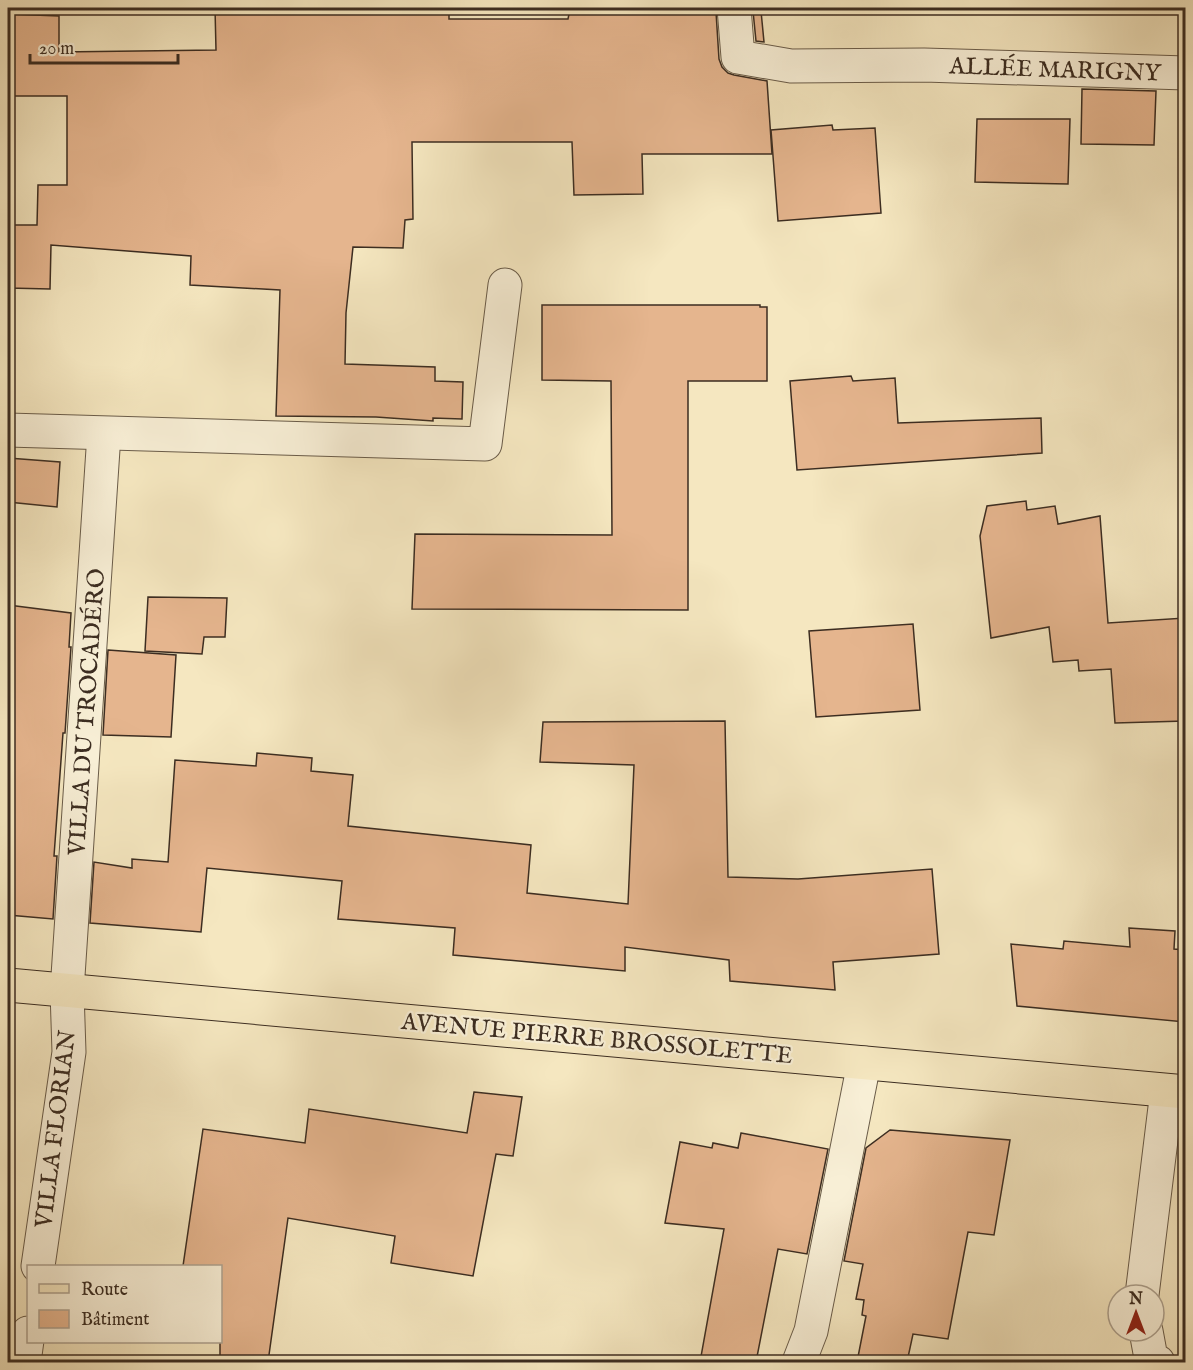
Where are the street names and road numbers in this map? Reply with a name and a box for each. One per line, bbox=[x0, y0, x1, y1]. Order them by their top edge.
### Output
street label: ALLÉE MARIGNY bbox=[948, 51, 1163, 90]
street label: VILLA DU TROCADÉRO bbox=[62, 567, 113, 858]
street label: AVENUE PIERRE BROSSOLETTE bbox=[399, 1007, 794, 1072]
street label: VILLA FLORIAN bbox=[29, 1028, 84, 1231]

